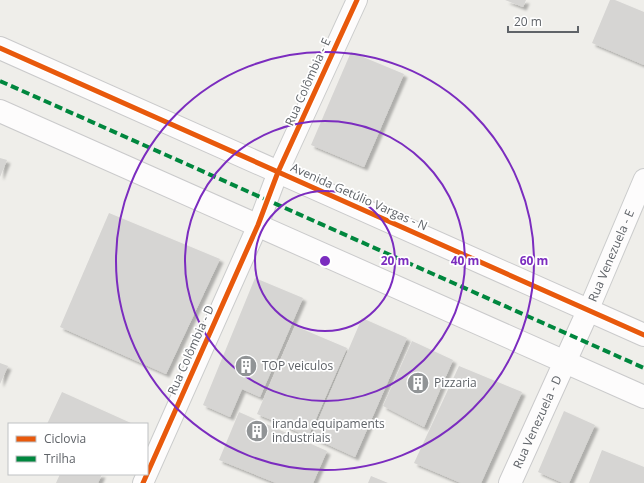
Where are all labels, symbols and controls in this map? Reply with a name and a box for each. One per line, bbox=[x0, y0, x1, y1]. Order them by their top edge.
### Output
scale bar bbox=[508, 8, 578, 34]
text: 20 m bbox=[514, 13, 542, 30]
street label: Rua Colômbia - E bbox=[281, 35, 335, 128]
street label: Avenida Getúlio Vargas - N bbox=[288, 159, 430, 234]
street label: Rua Venezuela - E bbox=[584, 207, 638, 304]
text: 20 m bbox=[381, 252, 409, 269]
text: 40 m bbox=[451, 252, 479, 269]
text: 60 m bbox=[520, 252, 548, 269]
centre of rings bbox=[318, 254, 332, 268]
street label: Rua Colômbia - D bbox=[163, 302, 218, 397]
building icon: TOP veiculos bbox=[233, 353, 259, 379]
place label: TOP veiculos bbox=[262, 357, 333, 374]
building icon: Pizzaria bbox=[405, 370, 431, 396]
street label: Rua Venezuela - D bbox=[509, 372, 566, 471]
place label: Pizzaria bbox=[434, 374, 477, 391]
place label: iranda equipaments industriais bbox=[272, 415, 385, 446]
building icon: iranda equipaments industriais bbox=[244, 418, 270, 444]
legend bbox=[8, 423, 148, 475]
text: Ciclovia bbox=[44, 430, 86, 447]
text: Trilha bbox=[44, 450, 76, 467]

